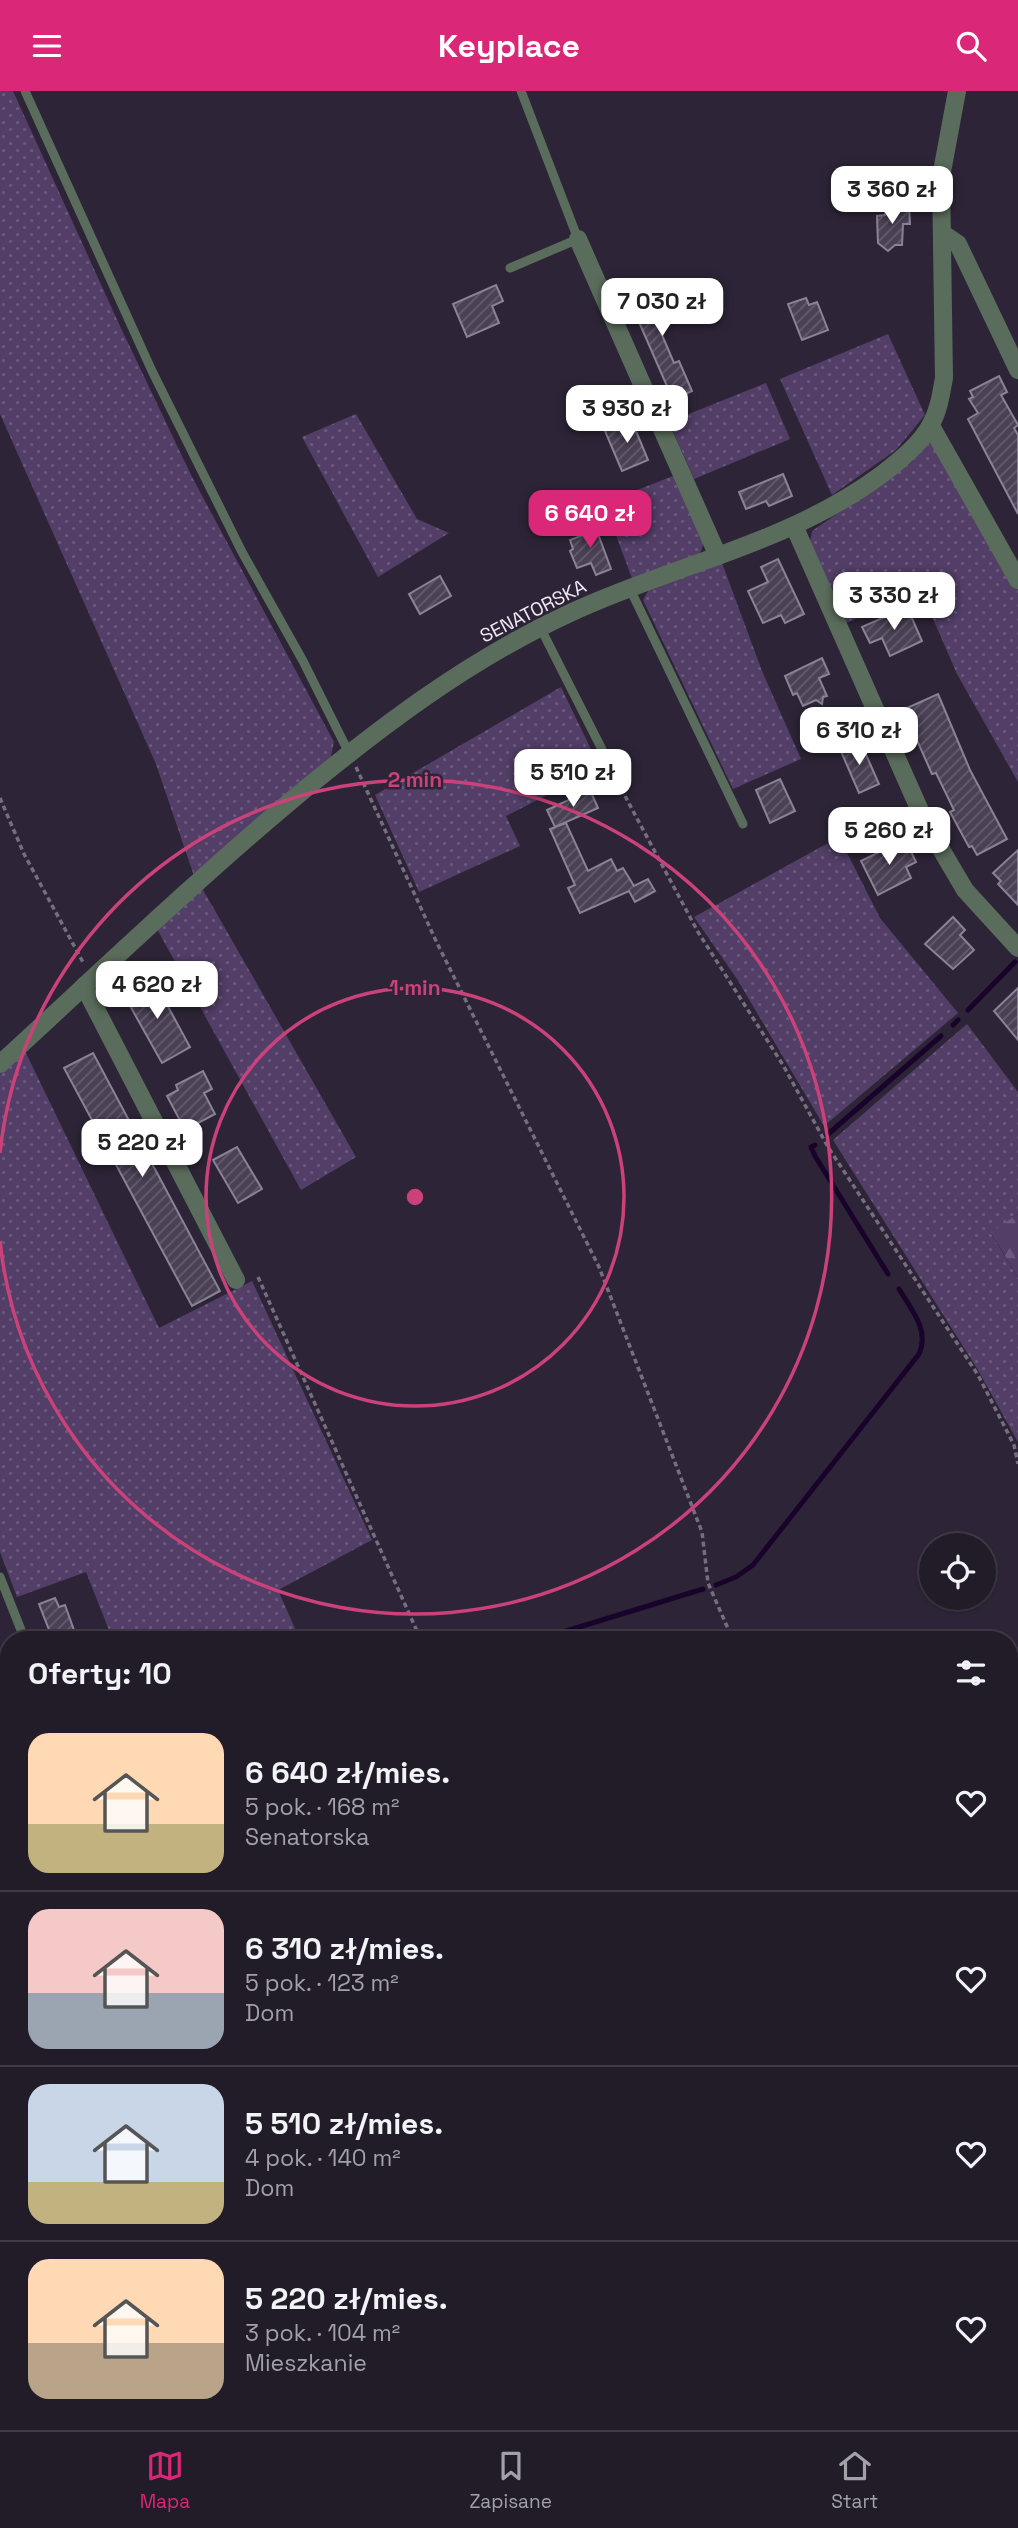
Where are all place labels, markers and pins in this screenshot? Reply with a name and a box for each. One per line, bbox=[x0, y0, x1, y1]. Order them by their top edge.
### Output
pin: 3 360 zł bbox=[820, 167, 964, 226]
pin: 7 030 zł bbox=[590, 279, 734, 338]
pin: 3 930 zł bbox=[555, 385, 699, 445]
pin: 6 640 zł bbox=[518, 491, 662, 550]
pin: 3 330 zł bbox=[822, 573, 966, 632]
pin: 6 310 zł bbox=[787, 707, 931, 767]
pin: 5 510 zł bbox=[501, 749, 645, 809]
pin: 5 260 zł bbox=[817, 807, 961, 867]
pin: 4 620 zł bbox=[85, 961, 229, 1021]
pin: 5 220 zł bbox=[70, 1119, 214, 1179]
centre of rings bbox=[403, 1185, 427, 1209]

